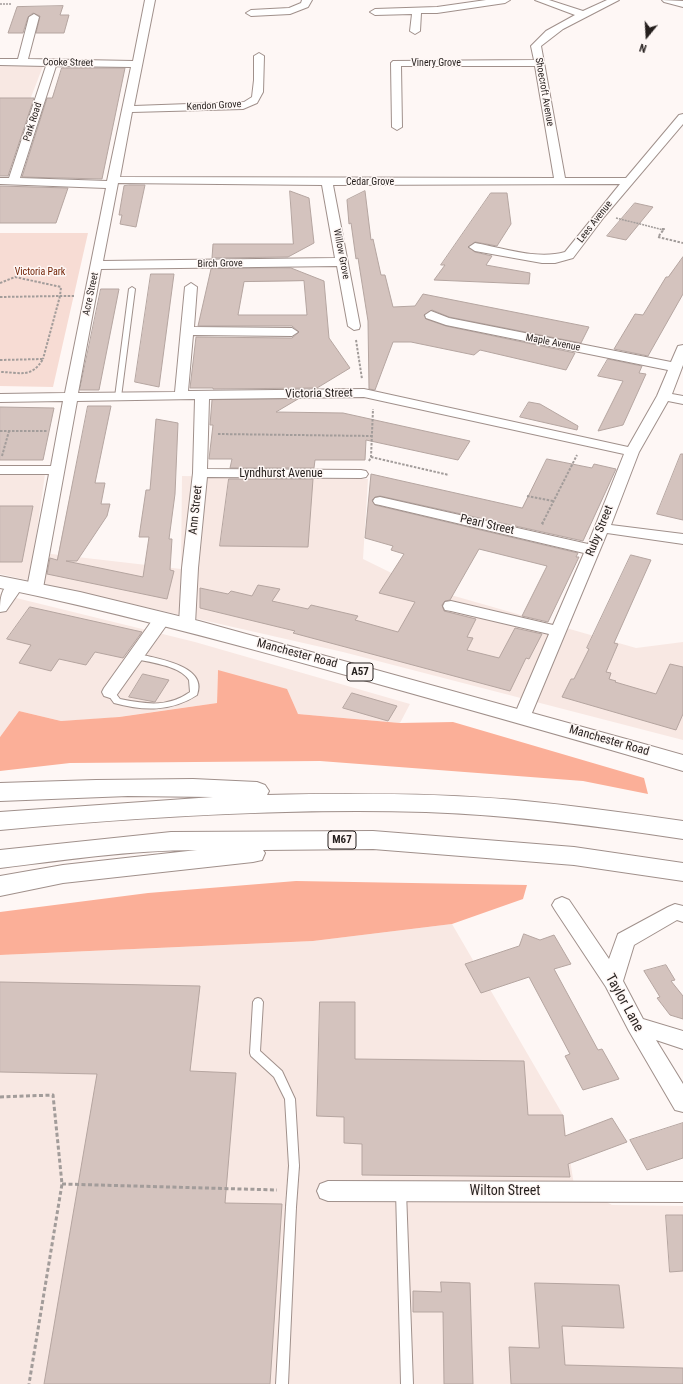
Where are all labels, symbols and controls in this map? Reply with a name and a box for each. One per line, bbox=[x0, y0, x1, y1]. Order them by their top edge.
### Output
north arrow bbox=[627, 16, 667, 56]
text: N bbox=[638, 41, 648, 55]
street label: Cooke Street bbox=[43, 57, 93, 69]
street label: Vinery Grove bbox=[411, 57, 461, 69]
street label: Shoecroft Avenue bbox=[532, 57, 556, 127]
street label: Kendon Grove bbox=[186, 99, 242, 113]
street label: Park Road bbox=[21, 101, 45, 143]
street label: Cedar Grove bbox=[346, 176, 394, 188]
street label: Lees Avenue bbox=[575, 199, 615, 245]
street label: Willow Grove bbox=[330, 228, 352, 280]
street label: Birch Grove bbox=[197, 258, 243, 270]
park label: Victoria Park bbox=[15, 266, 65, 278]
street label: Acre Street bbox=[81, 271, 101, 317]
street label: Maple Avenue bbox=[525, 332, 581, 354]
street label: Victoria Street bbox=[285, 386, 353, 402]
street label: Lyndhurst Avenue bbox=[239, 467, 323, 481]
street label: Ann Street bbox=[186, 485, 206, 535]
street label: Ruby Street bbox=[583, 503, 617, 559]
street label: Pearl Street bbox=[458, 512, 516, 538]
street label: Manchester Road bbox=[255, 636, 339, 672]
road number: A57 bbox=[347, 663, 373, 681]
street label: Manchester Road bbox=[567, 723, 651, 759]
road number: M67 bbox=[328, 831, 356, 849]
street label: Taylor Lane bbox=[601, 971, 647, 1035]
street label: Wilton Street bbox=[470, 1183, 540, 1199]

